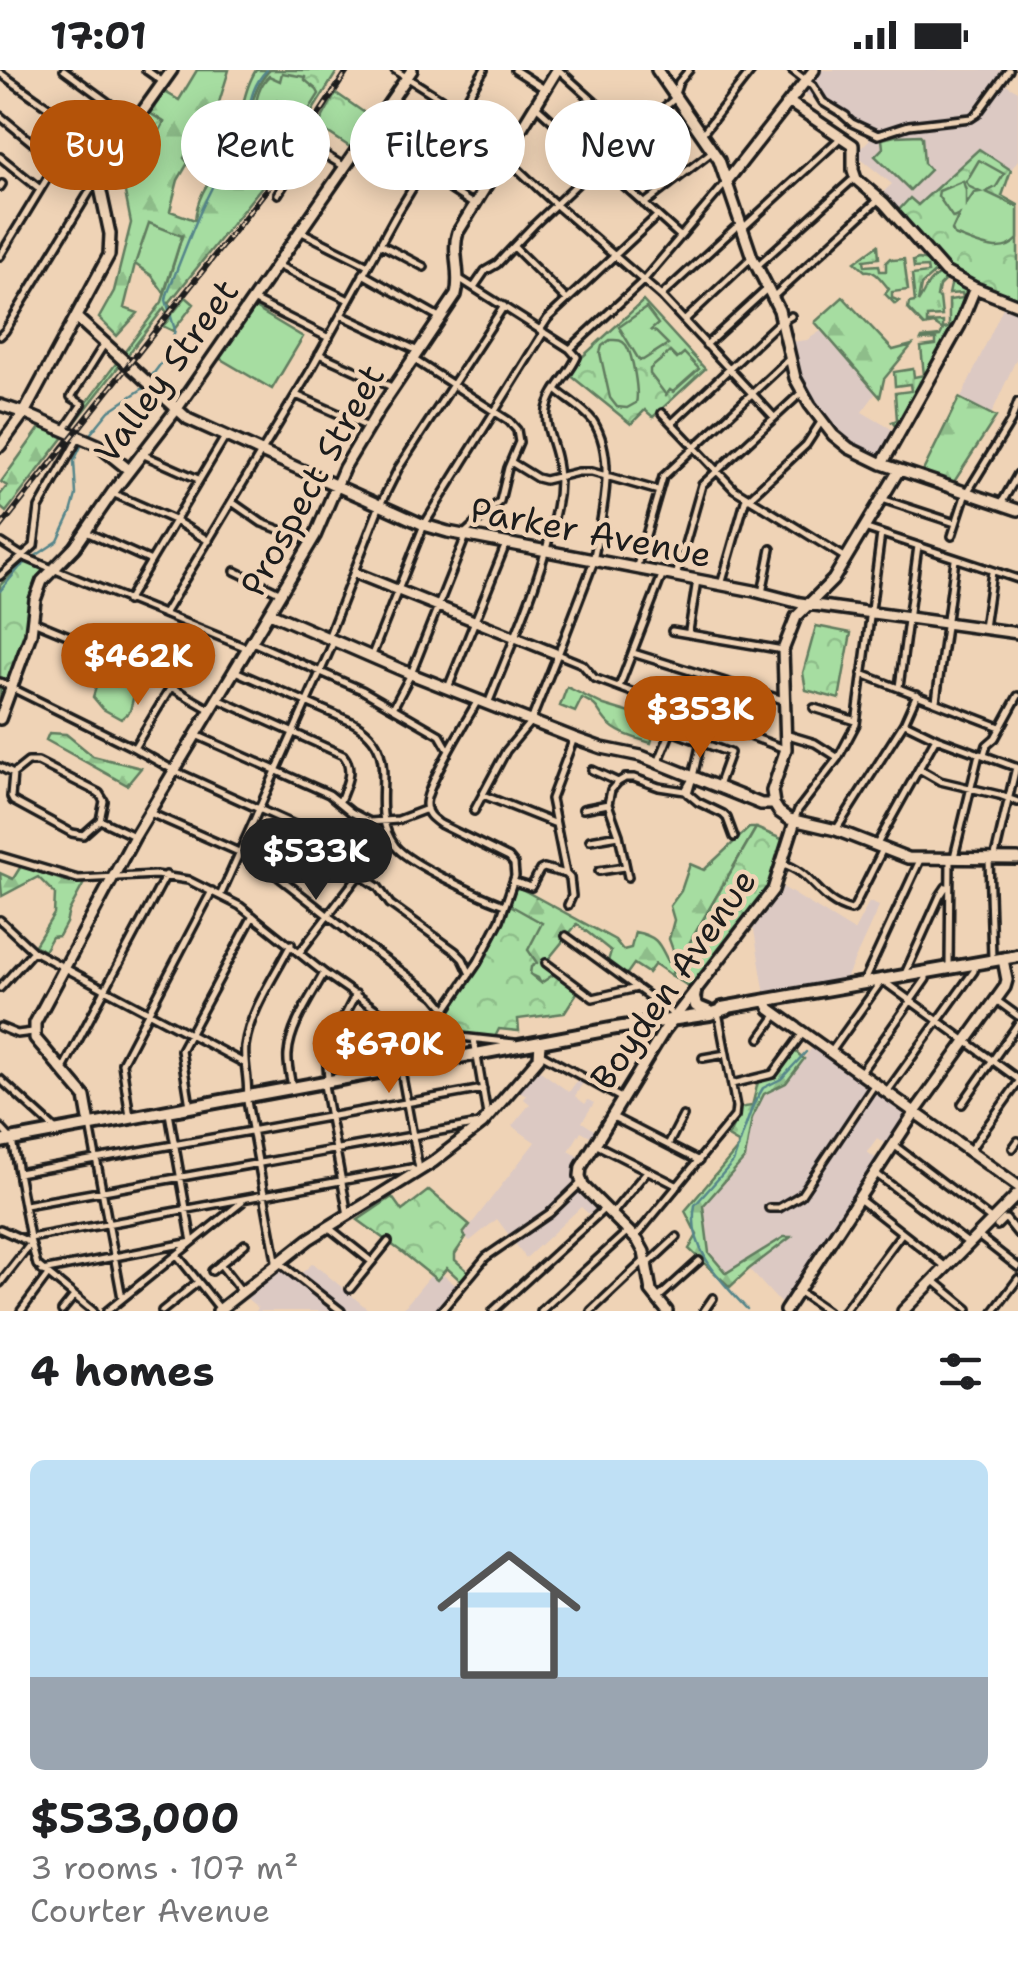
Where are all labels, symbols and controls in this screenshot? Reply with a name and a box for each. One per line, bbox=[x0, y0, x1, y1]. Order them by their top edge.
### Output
text: 17:01 bbox=[50, 10, 147, 61]
chip: Buy bbox=[30, 100, 161, 190]
chip: Rent bbox=[181, 100, 330, 190]
chip: Filters bbox=[350, 100, 525, 190]
chip: New bbox=[545, 100, 691, 190]
street label: Valley Street bbox=[83, 269, 249, 473]
street label: Prospect Street bbox=[229, 356, 395, 604]
street label: Parker Avenue bbox=[466, 486, 716, 578]
pin: $462K bbox=[68, 623, 208, 708]
text: $462K bbox=[83, 634, 193, 677]
pin: $353K bbox=[630, 676, 770, 761]
text: $353K bbox=[646, 687, 754, 730]
pin: $533K bbox=[246, 818, 386, 903]
text: $533K bbox=[262, 829, 370, 872]
street label: Boyden Avenue bbox=[579, 859, 767, 1099]
pin: $670K bbox=[319, 1011, 459, 1096]
text: $670K bbox=[335, 1022, 443, 1065]
text: 4 homes bbox=[30, 1343, 215, 1399]
icon: filters bbox=[933, 1344, 988, 1399]
icon: home bbox=[419, 1525, 599, 1705]
text: $533,000 bbox=[30, 1790, 240, 1846]
text: 3 rooms · 107 m² bbox=[30, 1846, 298, 1889]
text: Courter Avenue bbox=[30, 1889, 270, 1932]

